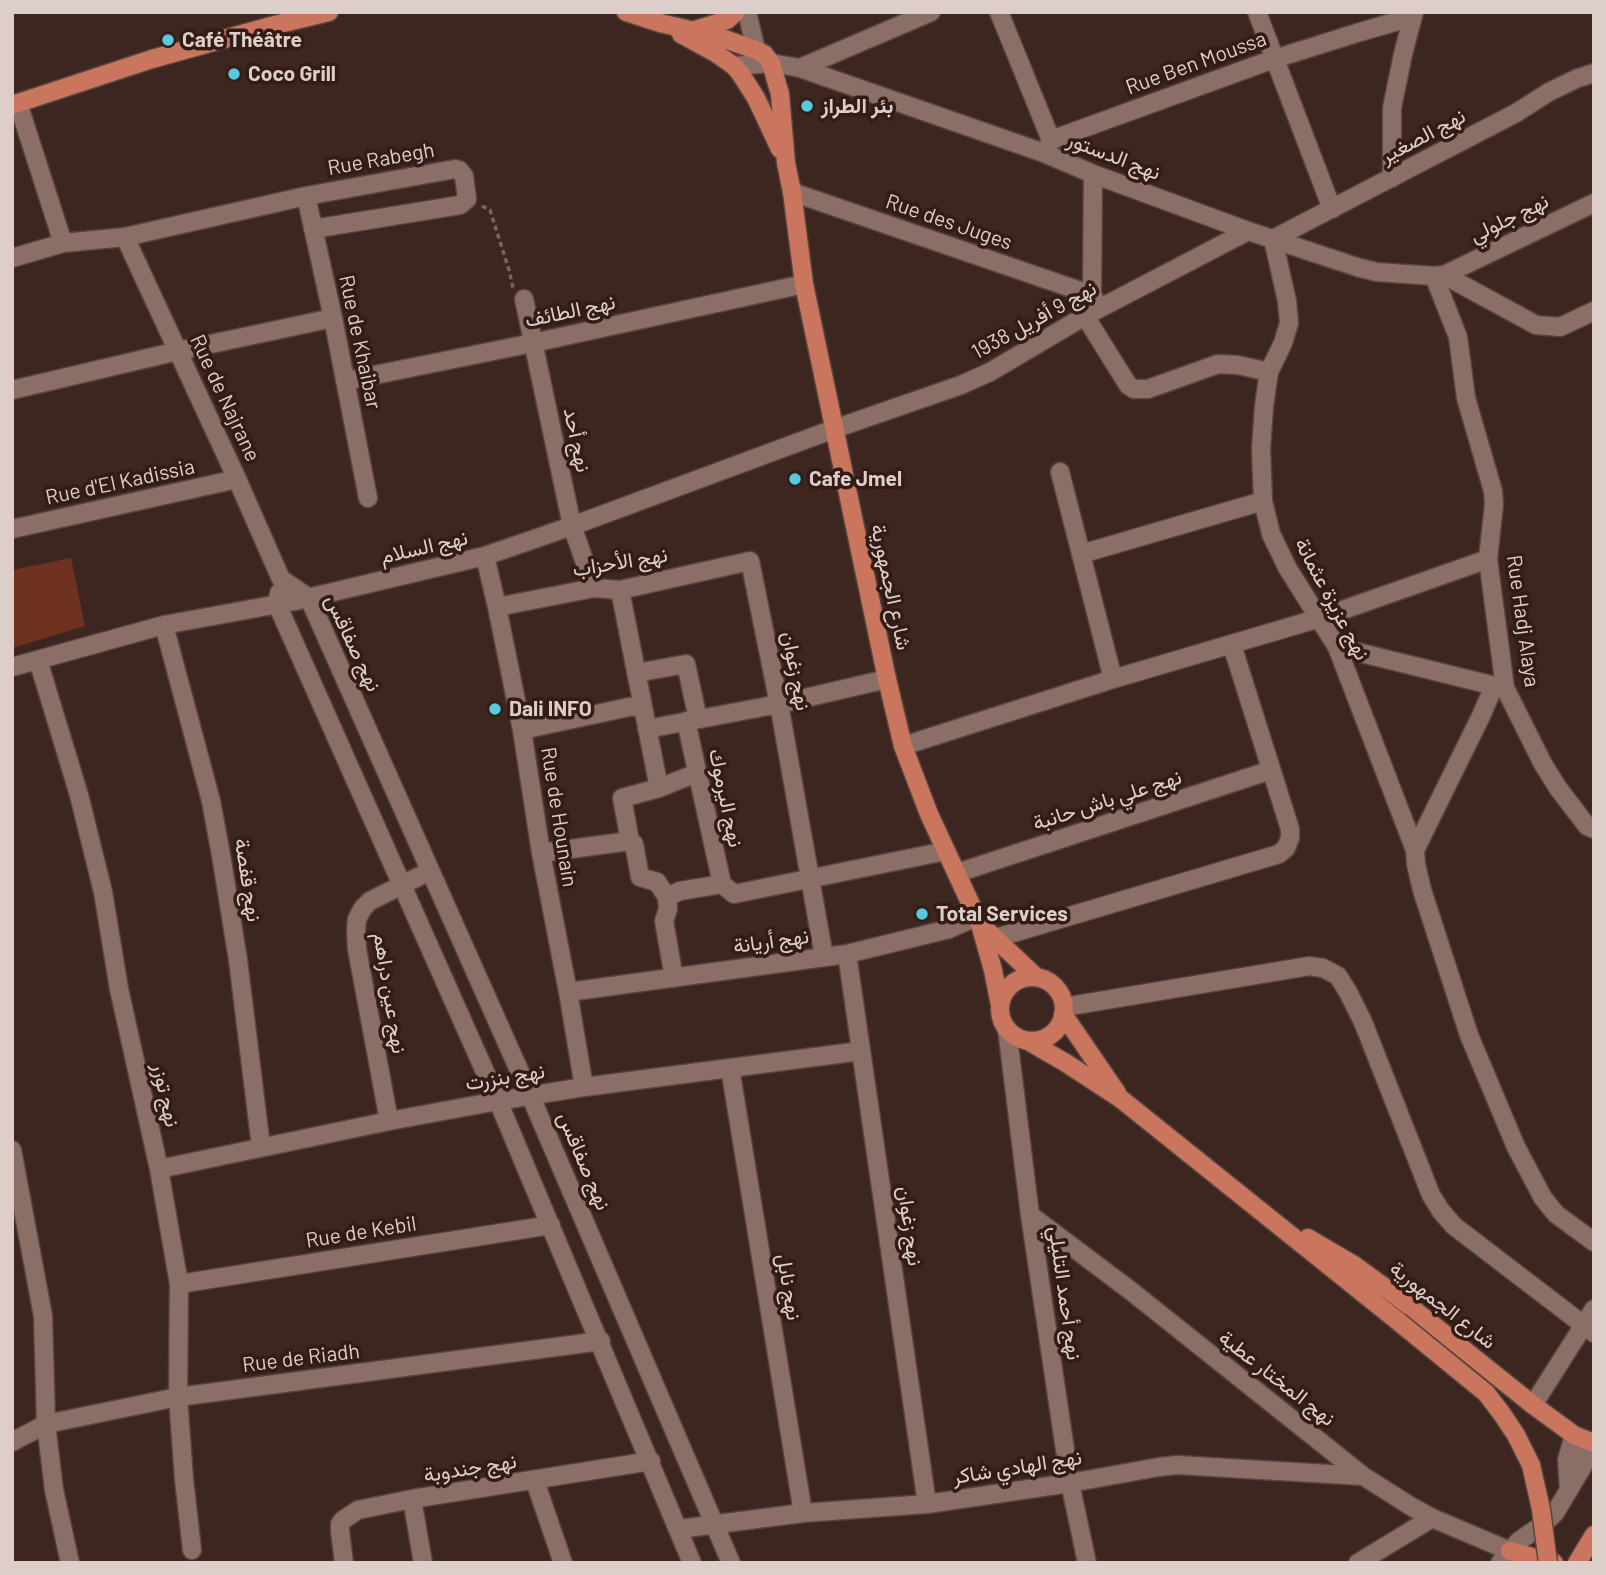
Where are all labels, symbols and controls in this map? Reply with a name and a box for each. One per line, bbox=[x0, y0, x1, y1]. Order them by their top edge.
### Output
street label: Rue Ben Moussa bbox=[1122, 26, 1270, 100]
place label: Café Théâtre bbox=[182, 27, 302, 53]
marker: Café Théâtre bbox=[160, 32, 176, 48]
place label: Coco Grill bbox=[248, 61, 336, 87]
marker: Coco Grill bbox=[226, 66, 242, 82]
place label: بئر الطراز bbox=[821, 93, 893, 119]
marker: بئر الطراز bbox=[799, 98, 815, 114]
street label: نهج الصغير bbox=[1376, 103, 1470, 169]
street label: نهج الدستور bbox=[1064, 127, 1164, 185]
street label: Rue Rabegh bbox=[326, 137, 436, 181]
street label: نهج جلولي bbox=[1465, 188, 1553, 248]
street label: Rue des Juges bbox=[883, 189, 1015, 255]
street label: Rue de Khaibar bbox=[333, 273, 387, 411]
street label: نهج 9 أفريل 1938 bbox=[967, 275, 1101, 365]
street label: نهج الطائف bbox=[523, 289, 617, 333]
street label: Rue de Najrane bbox=[185, 331, 265, 465]
street label: نهج أحد bbox=[558, 405, 596, 475]
street label: Rue d'El Kadissia bbox=[43, 454, 197, 510]
place label: Cafe Jmel bbox=[809, 466, 902, 492]
marker: Cafe Jmel bbox=[787, 471, 803, 487]
street label: شارع الجمهورية bbox=[865, 522, 917, 652]
street label: نهج السلام bbox=[378, 525, 470, 569]
street label: نهج عزيزة عثمانة bbox=[1289, 534, 1375, 664]
street label: نهج الأحزاب bbox=[571, 542, 669, 582]
street label: Rue Hadj Alaya bbox=[1501, 553, 1545, 689]
street label: نهج صفاقس bbox=[320, 590, 386, 696]
street label: نهج زغوان bbox=[776, 629, 816, 713]
place label: Dali INFO bbox=[509, 696, 592, 722]
marker: Dali INFO bbox=[487, 701, 503, 717]
street label: Rue de Hounain bbox=[535, 745, 583, 889]
street label: نهج اليرموك bbox=[703, 747, 749, 849]
street label: نهج علي باش حانبة bbox=[1029, 764, 1185, 836]
street label: نهج قفصة bbox=[229, 837, 267, 923]
place label: Total Services bbox=[936, 901, 1068, 927]
marker: Total Services bbox=[914, 906, 930, 922]
street label: نهج أريانة bbox=[732, 923, 810, 959]
street label: نهج عين دراهم bbox=[368, 931, 412, 1055]
street label: نهج بنزرت bbox=[463, 1058, 547, 1096]
street label: نهج توزر bbox=[147, 1061, 185, 1129]
street label: نهج صفاقس bbox=[552, 1108, 616, 1214]
street label: نهج زغوان bbox=[892, 1185, 928, 1267]
street label: Rue de Kebil bbox=[304, 1211, 418, 1253]
street label: نهج أحمد التليلي bbox=[1043, 1224, 1087, 1362]
street label: نهج نابل bbox=[771, 1252, 807, 1322]
street label: شارع الجمهورية bbox=[1385, 1256, 1501, 1354]
street label: نهج المختار عطية bbox=[1214, 1325, 1340, 1431]
street label: Rue de Riadh bbox=[241, 1338, 361, 1378]
street label: نهج الهادي شاكر bbox=[951, 1444, 1083, 1490]
street label: نهج جندوبة bbox=[422, 1448, 518, 1488]

